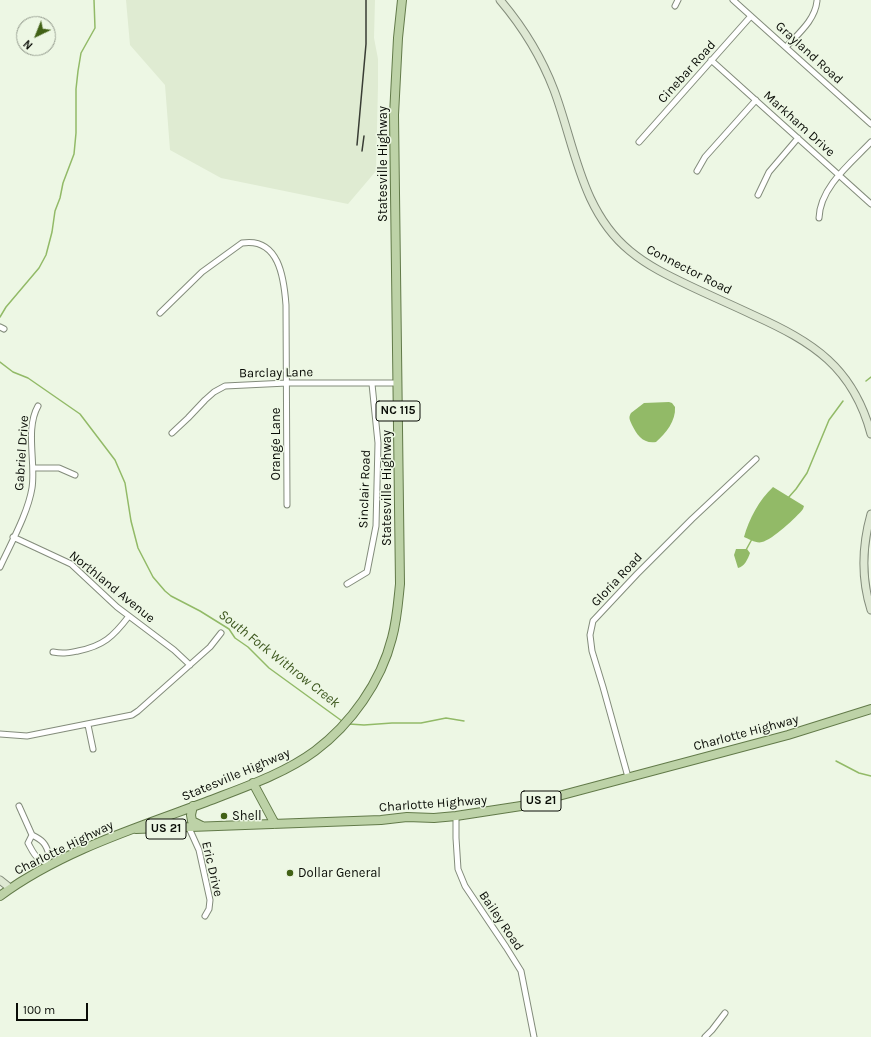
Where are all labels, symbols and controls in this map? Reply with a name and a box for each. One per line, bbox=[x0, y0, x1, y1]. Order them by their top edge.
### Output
north arrow bbox=[16, 16, 56, 56]
street label: Grayland Road bbox=[772, 19, 846, 87]
text: N bbox=[21, 37, 35, 52]
street label: Cinebar Road bbox=[655, 37, 719, 107]
street label: Markham Drive bbox=[760, 88, 838, 160]
street label: Statesville Highway bbox=[375, 106, 391, 222]
street label: Connector Road bbox=[644, 242, 734, 298]
street label: Barclay Lane bbox=[239, 365, 313, 381]
road number: NC 115 bbox=[376, 401, 420, 421]
street label: Orange Lane bbox=[268, 408, 284, 480]
street label: Gabriel Drive bbox=[12, 415, 32, 491]
street label: Statesville Highway bbox=[379, 430, 395, 546]
street label: Sinclair Road bbox=[356, 449, 374, 529]
street label: Northland Avenue bbox=[66, 548, 158, 626]
street label: Gloria Road bbox=[588, 550, 646, 610]
water label: South Fork Withrow Creek bbox=[215, 606, 343, 712]
street label: Charlotte Highway bbox=[692, 711, 800, 755]
street label: Statesville Highway bbox=[180, 745, 292, 805]
road number: US 21 bbox=[521, 791, 561, 811]
street label: Charlotte Highway bbox=[378, 792, 488, 816]
place label: Shell bbox=[232, 808, 262, 824]
marker: Shell bbox=[219, 811, 229, 821]
street label: Charlotte Highway bbox=[12, 817, 116, 879]
road number: US 21 bbox=[146, 819, 186, 839]
street label: Eric Drive bbox=[198, 840, 226, 898]
place label: Dollar General bbox=[298, 865, 381, 881]
marker: Dollar General bbox=[285, 868, 295, 878]
street label: Bailey Road bbox=[475, 888, 527, 954]
scale bar bbox=[18, 995, 90, 1021]
text: 100 m bbox=[23, 1003, 55, 1017]

